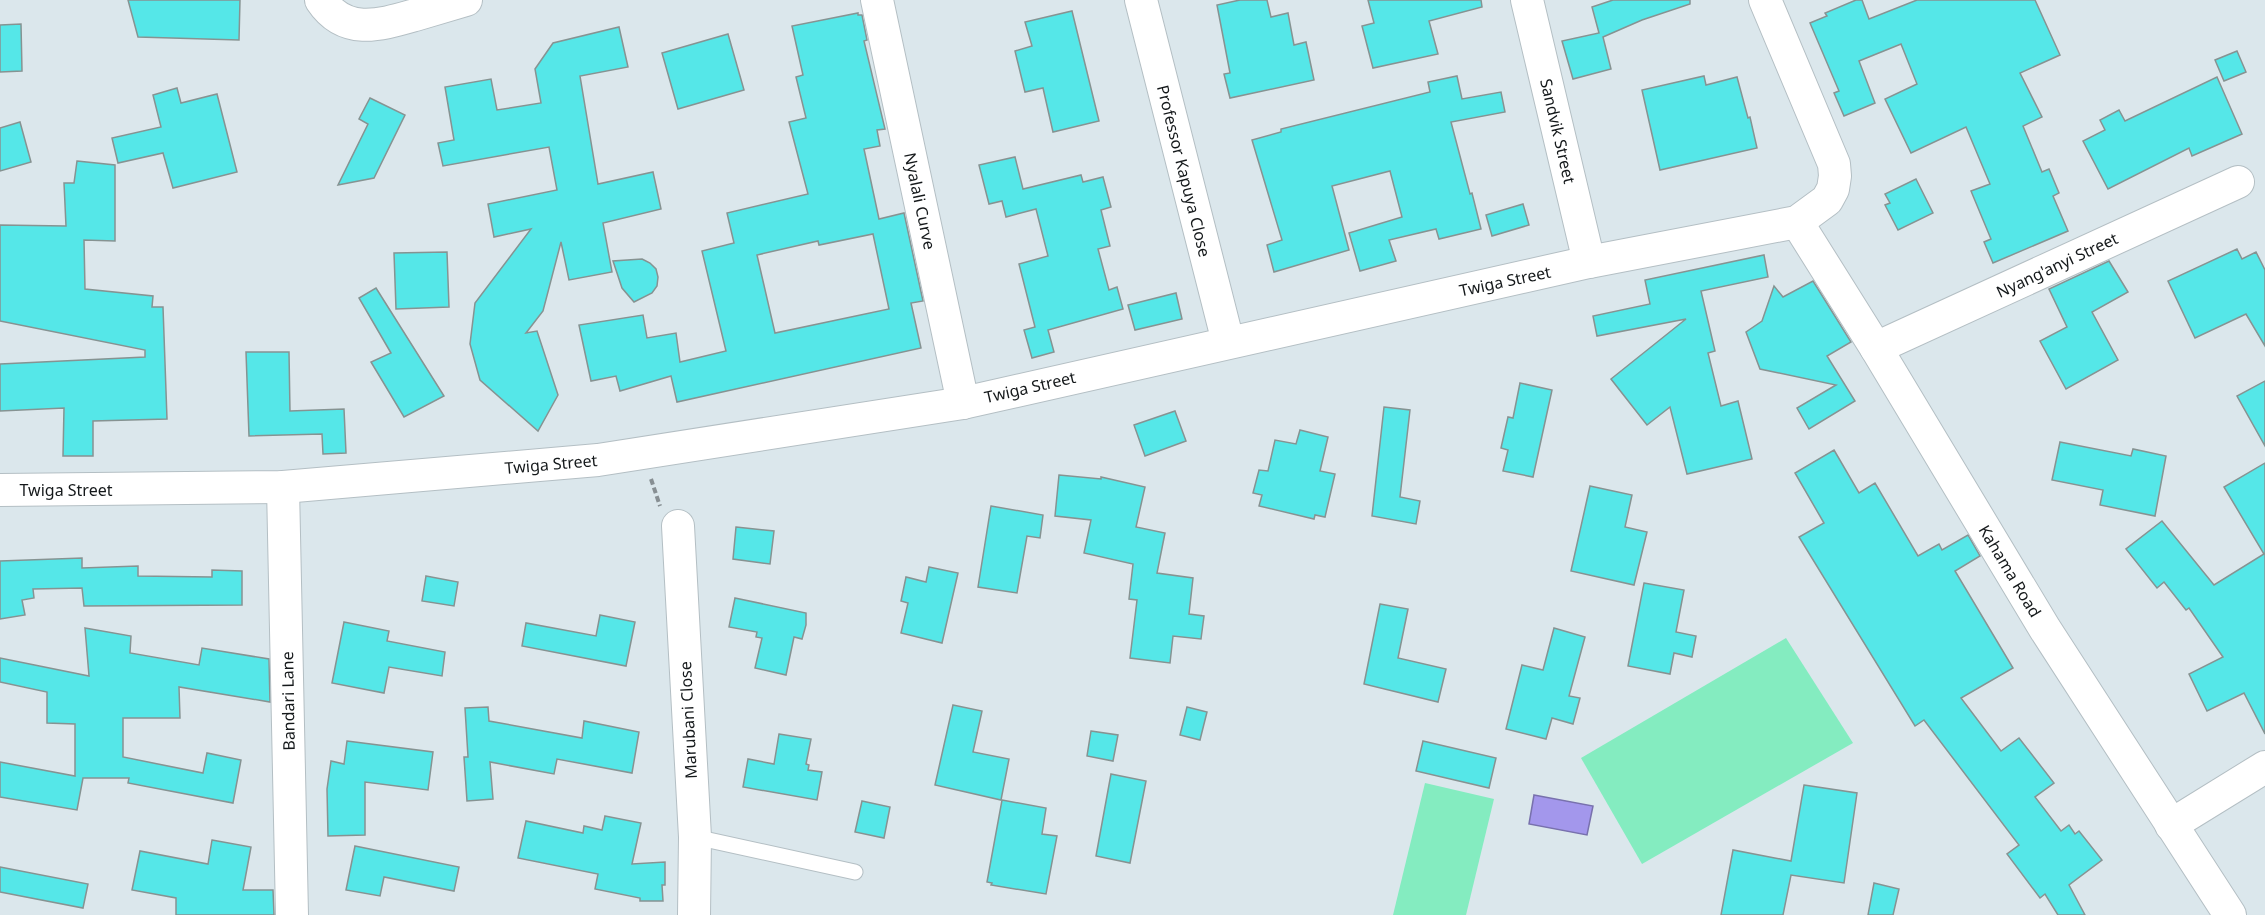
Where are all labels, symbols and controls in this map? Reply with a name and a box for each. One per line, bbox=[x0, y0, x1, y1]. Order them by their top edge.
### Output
street label: Sandvik Street bbox=[1535, 76, 1581, 186]
street label: Professor Kapuya Close bbox=[1152, 83, 1216, 259]
street label: Nyalali Curve bbox=[899, 151, 941, 251]
street label: Nyang'anyi Street bbox=[1993, 227, 2122, 303]
street label: Twiga Street bbox=[1457, 261, 1553, 301]
street label: Twiga Street bbox=[982, 366, 1078, 408]
street label: Twiga Street bbox=[504, 449, 598, 479]
street label: Twiga Street bbox=[20, 479, 113, 501]
street label: Kahama Road bbox=[1974, 521, 2046, 621]
street label: Bandari Lane bbox=[276, 651, 300, 751]
street label: Marubani Close bbox=[674, 661, 702, 779]

